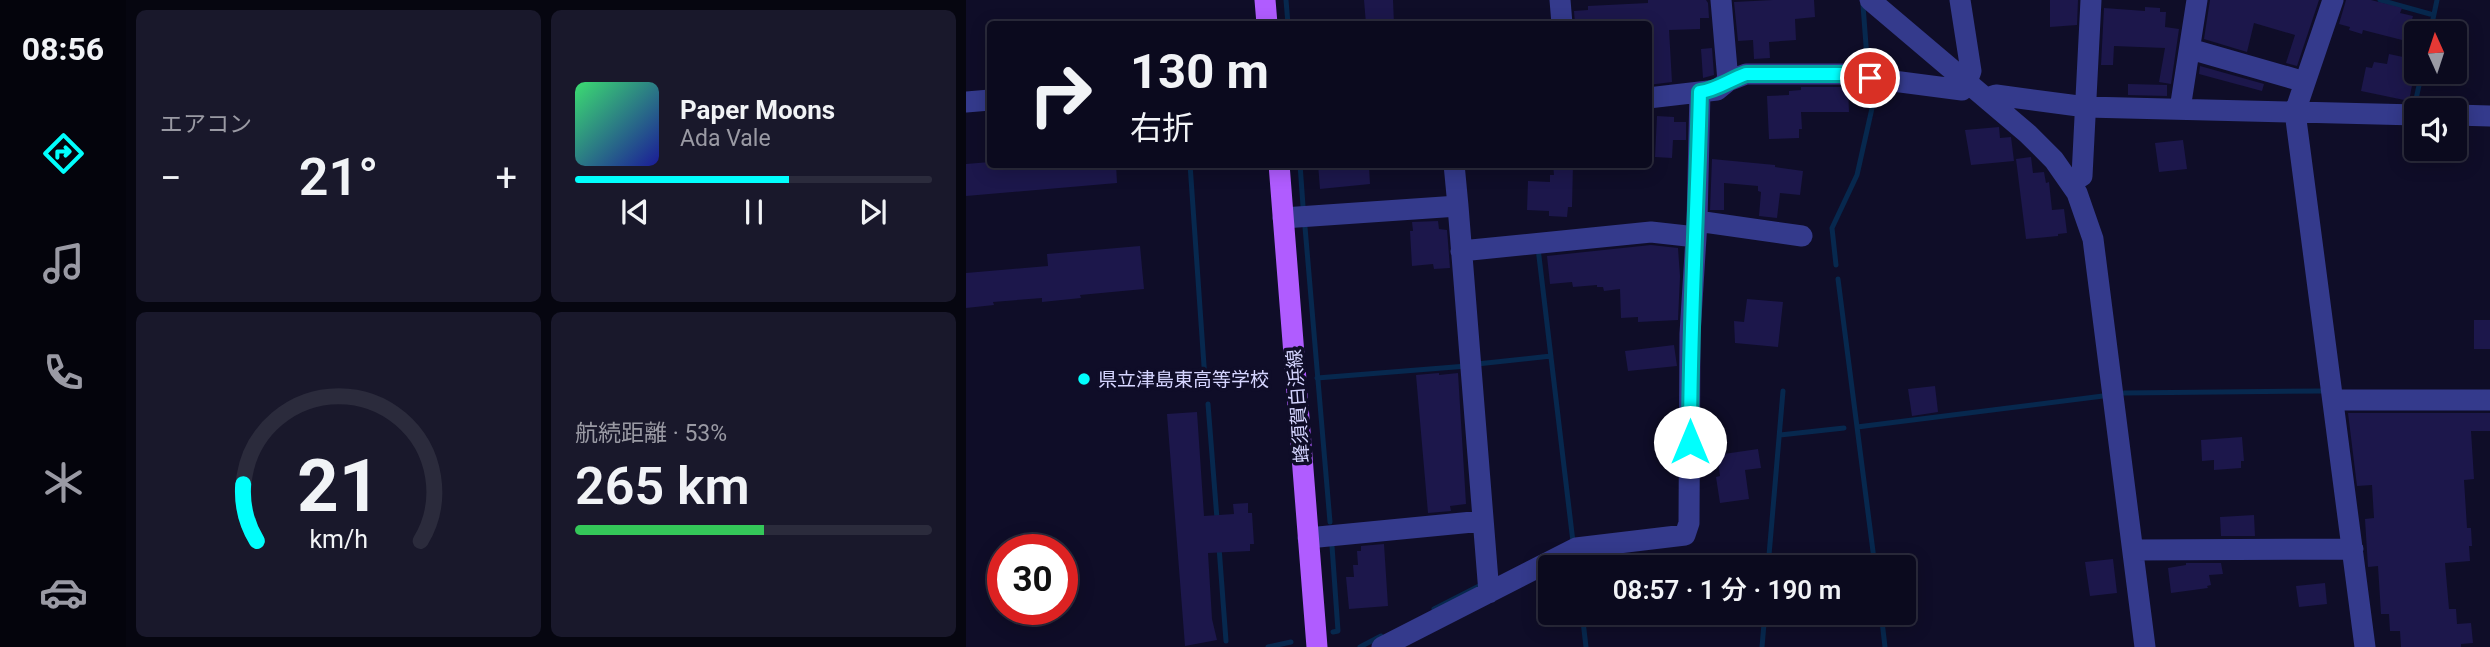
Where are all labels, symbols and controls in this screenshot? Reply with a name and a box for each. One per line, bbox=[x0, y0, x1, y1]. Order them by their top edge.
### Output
north arrow bbox=[2404, 21, 2468, 84]
map controls bbox=[2404, 21, 2467, 161]
text: 08:56 bbox=[22, 30, 104, 68]
text: 130 m bbox=[1130, 43, 1269, 100]
pin bbox=[1840, 48, 1900, 108]
icon: right bbox=[1015, 49, 1106, 140]
icon: arrive bbox=[1851, 59, 1889, 97]
text: Paper Moons bbox=[680, 95, 835, 125]
button: sound bbox=[2404, 98, 2467, 161]
text: 右折 bbox=[1130, 109, 1194, 147]
text: エアコン bbox=[160, 111, 252, 138]
text: Ada Vale bbox=[680, 125, 771, 152]
icon: directions bbox=[39, 129, 88, 178]
text: 21° bbox=[299, 147, 378, 208]
text: − bbox=[160, 156, 182, 200]
text: + bbox=[495, 156, 517, 200]
icon: previous bbox=[616, 193, 654, 231]
icon: pause bbox=[735, 193, 773, 231]
icon: next bbox=[854, 193, 892, 231]
icon: music bbox=[39, 239, 88, 288]
icon: phone bbox=[39, 348, 88, 397]
street label: 蜂須賀白浜線 bbox=[1283, 348, 1313, 464]
place label: 県立津島東高等学校 bbox=[1098, 368, 1269, 391]
marker: 県立津島東高等学校 bbox=[1076, 371, 1092, 387]
position arrow bbox=[1653, 405, 1727, 479]
text: 航続距離 · 53% bbox=[575, 420, 727, 447]
text: 21 bbox=[297, 443, 380, 529]
text: 265 km bbox=[575, 456, 750, 517]
icon: climate bbox=[39, 458, 88, 507]
text: km/h bbox=[309, 524, 368, 553]
speed limit sign: 30 bbox=[987, 534, 1078, 625]
icon: car bbox=[39, 568, 88, 617]
text: 08:57 · 1 分 · 190 m bbox=[1613, 575, 1841, 605]

